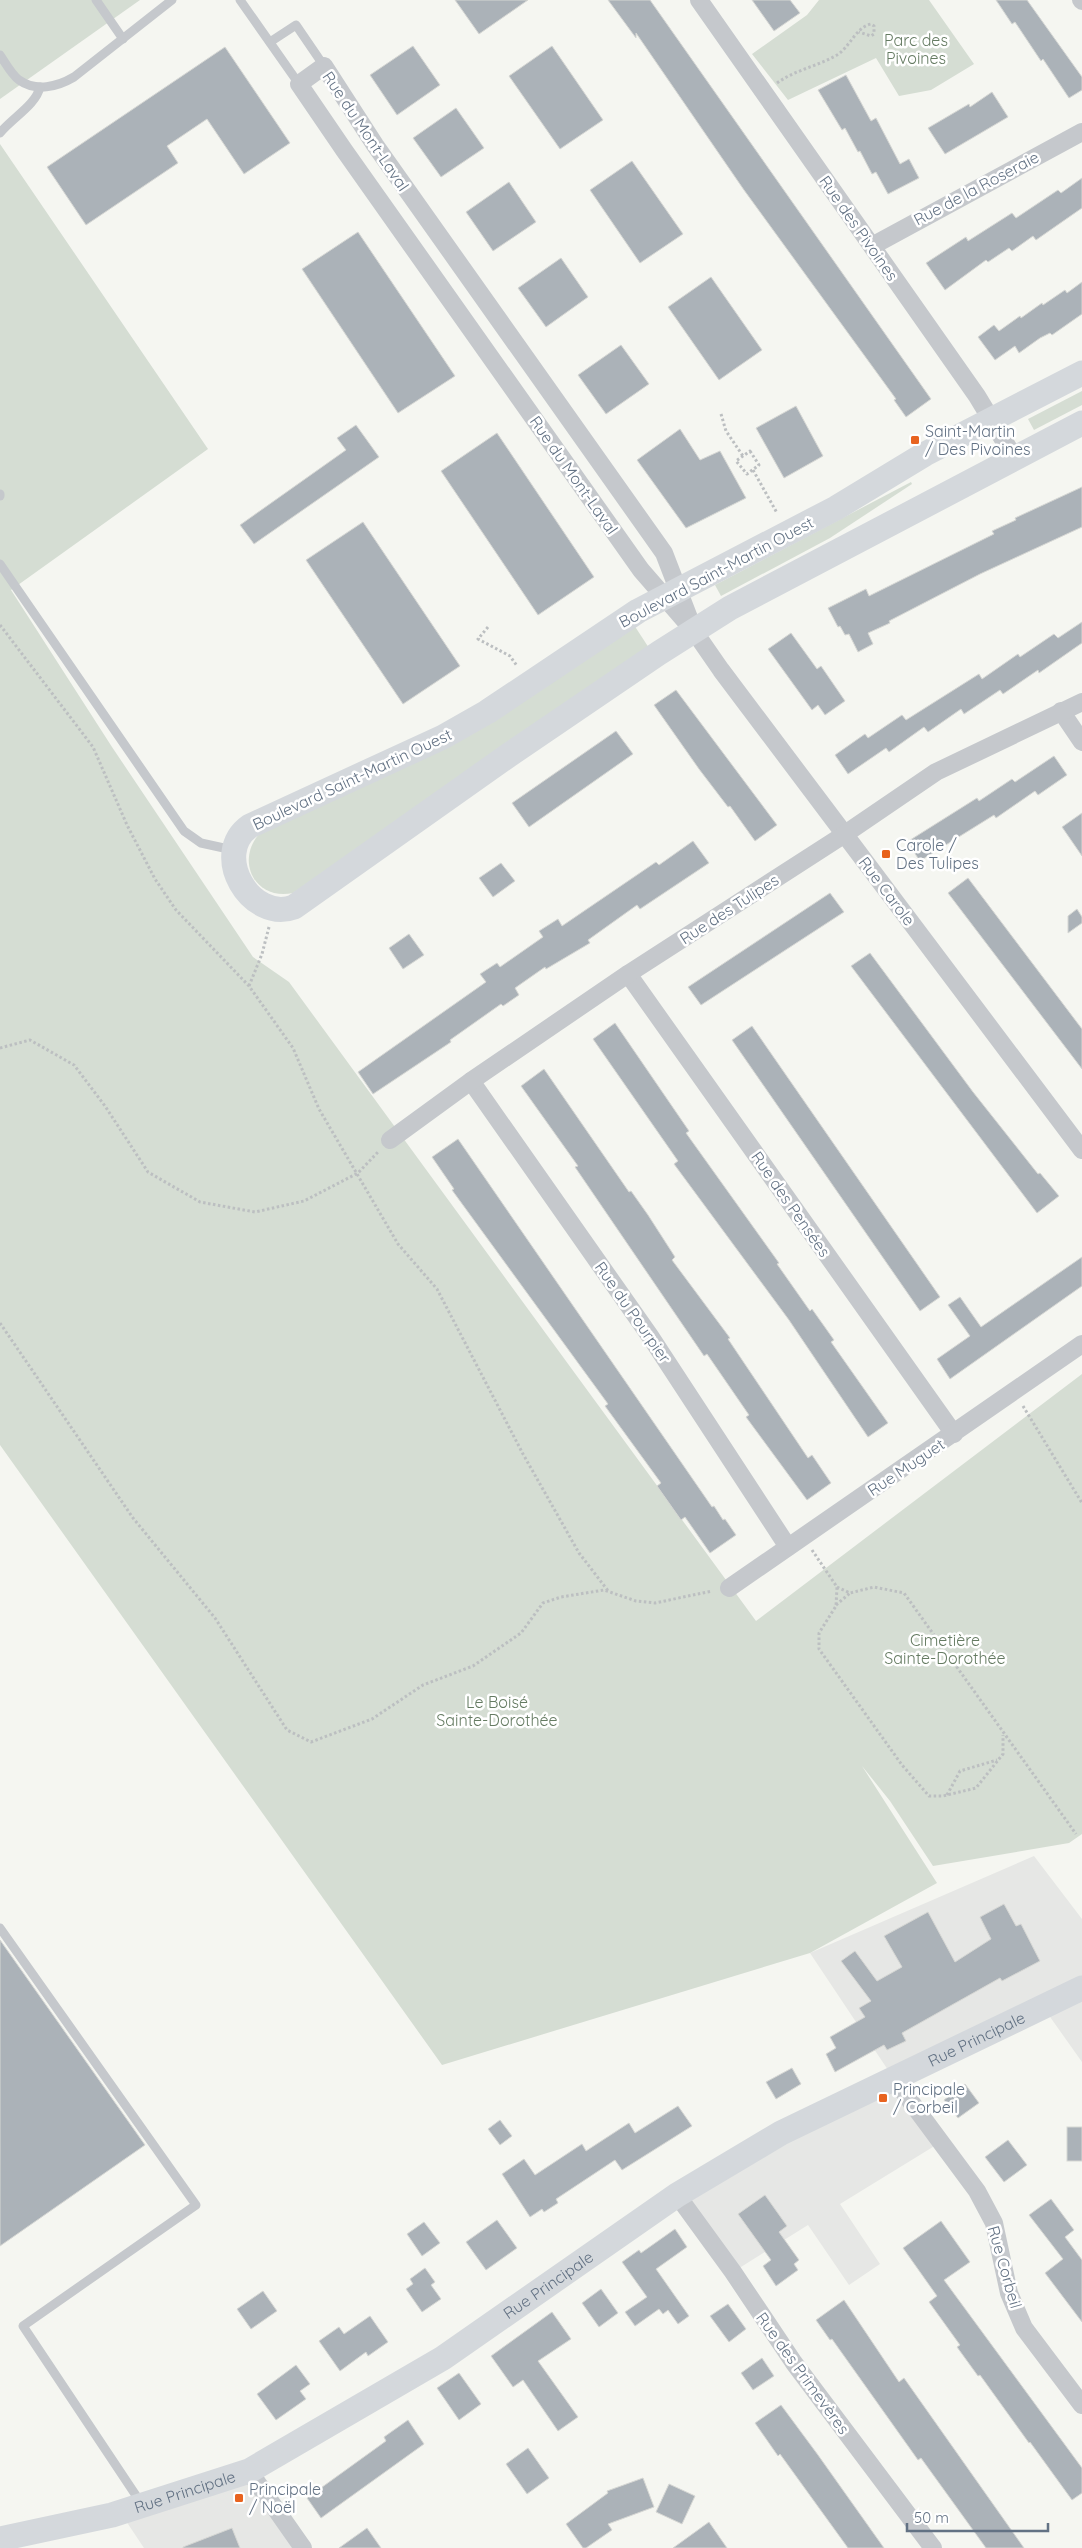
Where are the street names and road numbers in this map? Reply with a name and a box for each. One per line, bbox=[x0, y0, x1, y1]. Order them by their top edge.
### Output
street label: Rue du Mont-Laval bbox=[319, 67, 413, 195]
street label: Rue de la Roseraie bbox=[910, 147, 1042, 229]
street label: Rue des Pivoines bbox=[815, 172, 903, 284]
street label: Rue du Mont-Laval bbox=[526, 412, 622, 538]
street label: Boulevard Saint-Martin Ouest bbox=[615, 512, 817, 632]
street label: Boulevard Saint-Martin Ouest bbox=[249, 724, 455, 834]
street label: Rue Carole bbox=[855, 853, 919, 929]
street label: Rue des Tulipes bbox=[676, 870, 782, 948]
street label: Rue des Pensées bbox=[747, 1147, 835, 1261]
street label: Rue du Pourpier bbox=[591, 1257, 675, 1367]
street label: Rue Muguet bbox=[864, 1434, 948, 1500]
street label: Rue Principale bbox=[925, 2007, 1028, 2071]
street label: Rue Corbeil bbox=[984, 2223, 1026, 2311]
street label: Rue Principale bbox=[499, 2247, 597, 2323]
street label: Rue des Primevères bbox=[752, 2308, 854, 2438]
street label: Rue Principale bbox=[132, 2466, 238, 2517]

